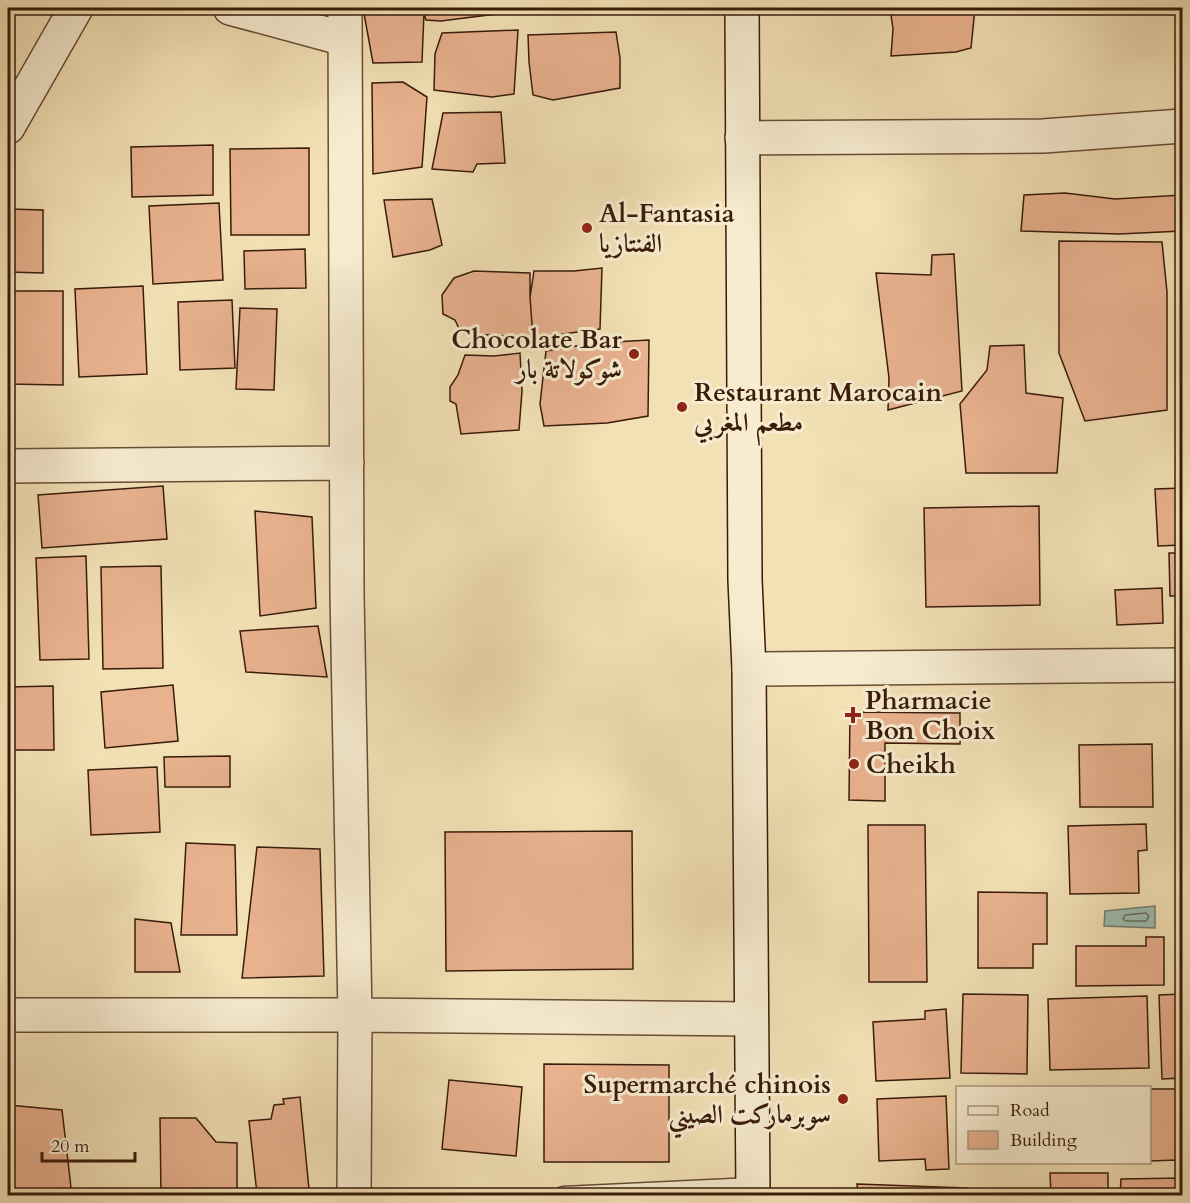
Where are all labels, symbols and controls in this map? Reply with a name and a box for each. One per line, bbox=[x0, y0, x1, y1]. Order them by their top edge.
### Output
place label: Al-Fantasia الفنتازيا bbox=[599, 196, 735, 261]
marker: Al-Fantasia الفنتازيا bbox=[580, 221, 594, 235]
place label: Chocolate Bar شوكولاتة بار bbox=[451, 322, 623, 387]
marker: Chocolate Bar شوكولاتة بار bbox=[627, 347, 641, 361]
place label: Restaurant Marocain مطعم المغربي bbox=[693, 375, 943, 446]
marker: Restaurant Marocain مطعم المغربي bbox=[675, 400, 689, 414]
place label: Pharmacie Bon Choix bbox=[865, 683, 995, 748]
marker: Pharmacie Bon Choix bbox=[846, 708, 860, 722]
place label: Cheikh bbox=[866, 747, 956, 782]
marker: Cheikh bbox=[847, 757, 861, 771]
place label: Supermarché chinois سوبرماركت الصيني bbox=[583, 1067, 831, 1139]
legend bbox=[956, 1086, 1151, 1164]
marker: Supermarché chinois سوبرماركت الصيني bbox=[836, 1092, 850, 1106]
text: Road bbox=[1010, 1098, 1050, 1123]
scale bar bbox=[42, 1125, 135, 1163]
text: Building bbox=[1010, 1128, 1078, 1153]
text: 20 m bbox=[51, 1134, 90, 1159]

